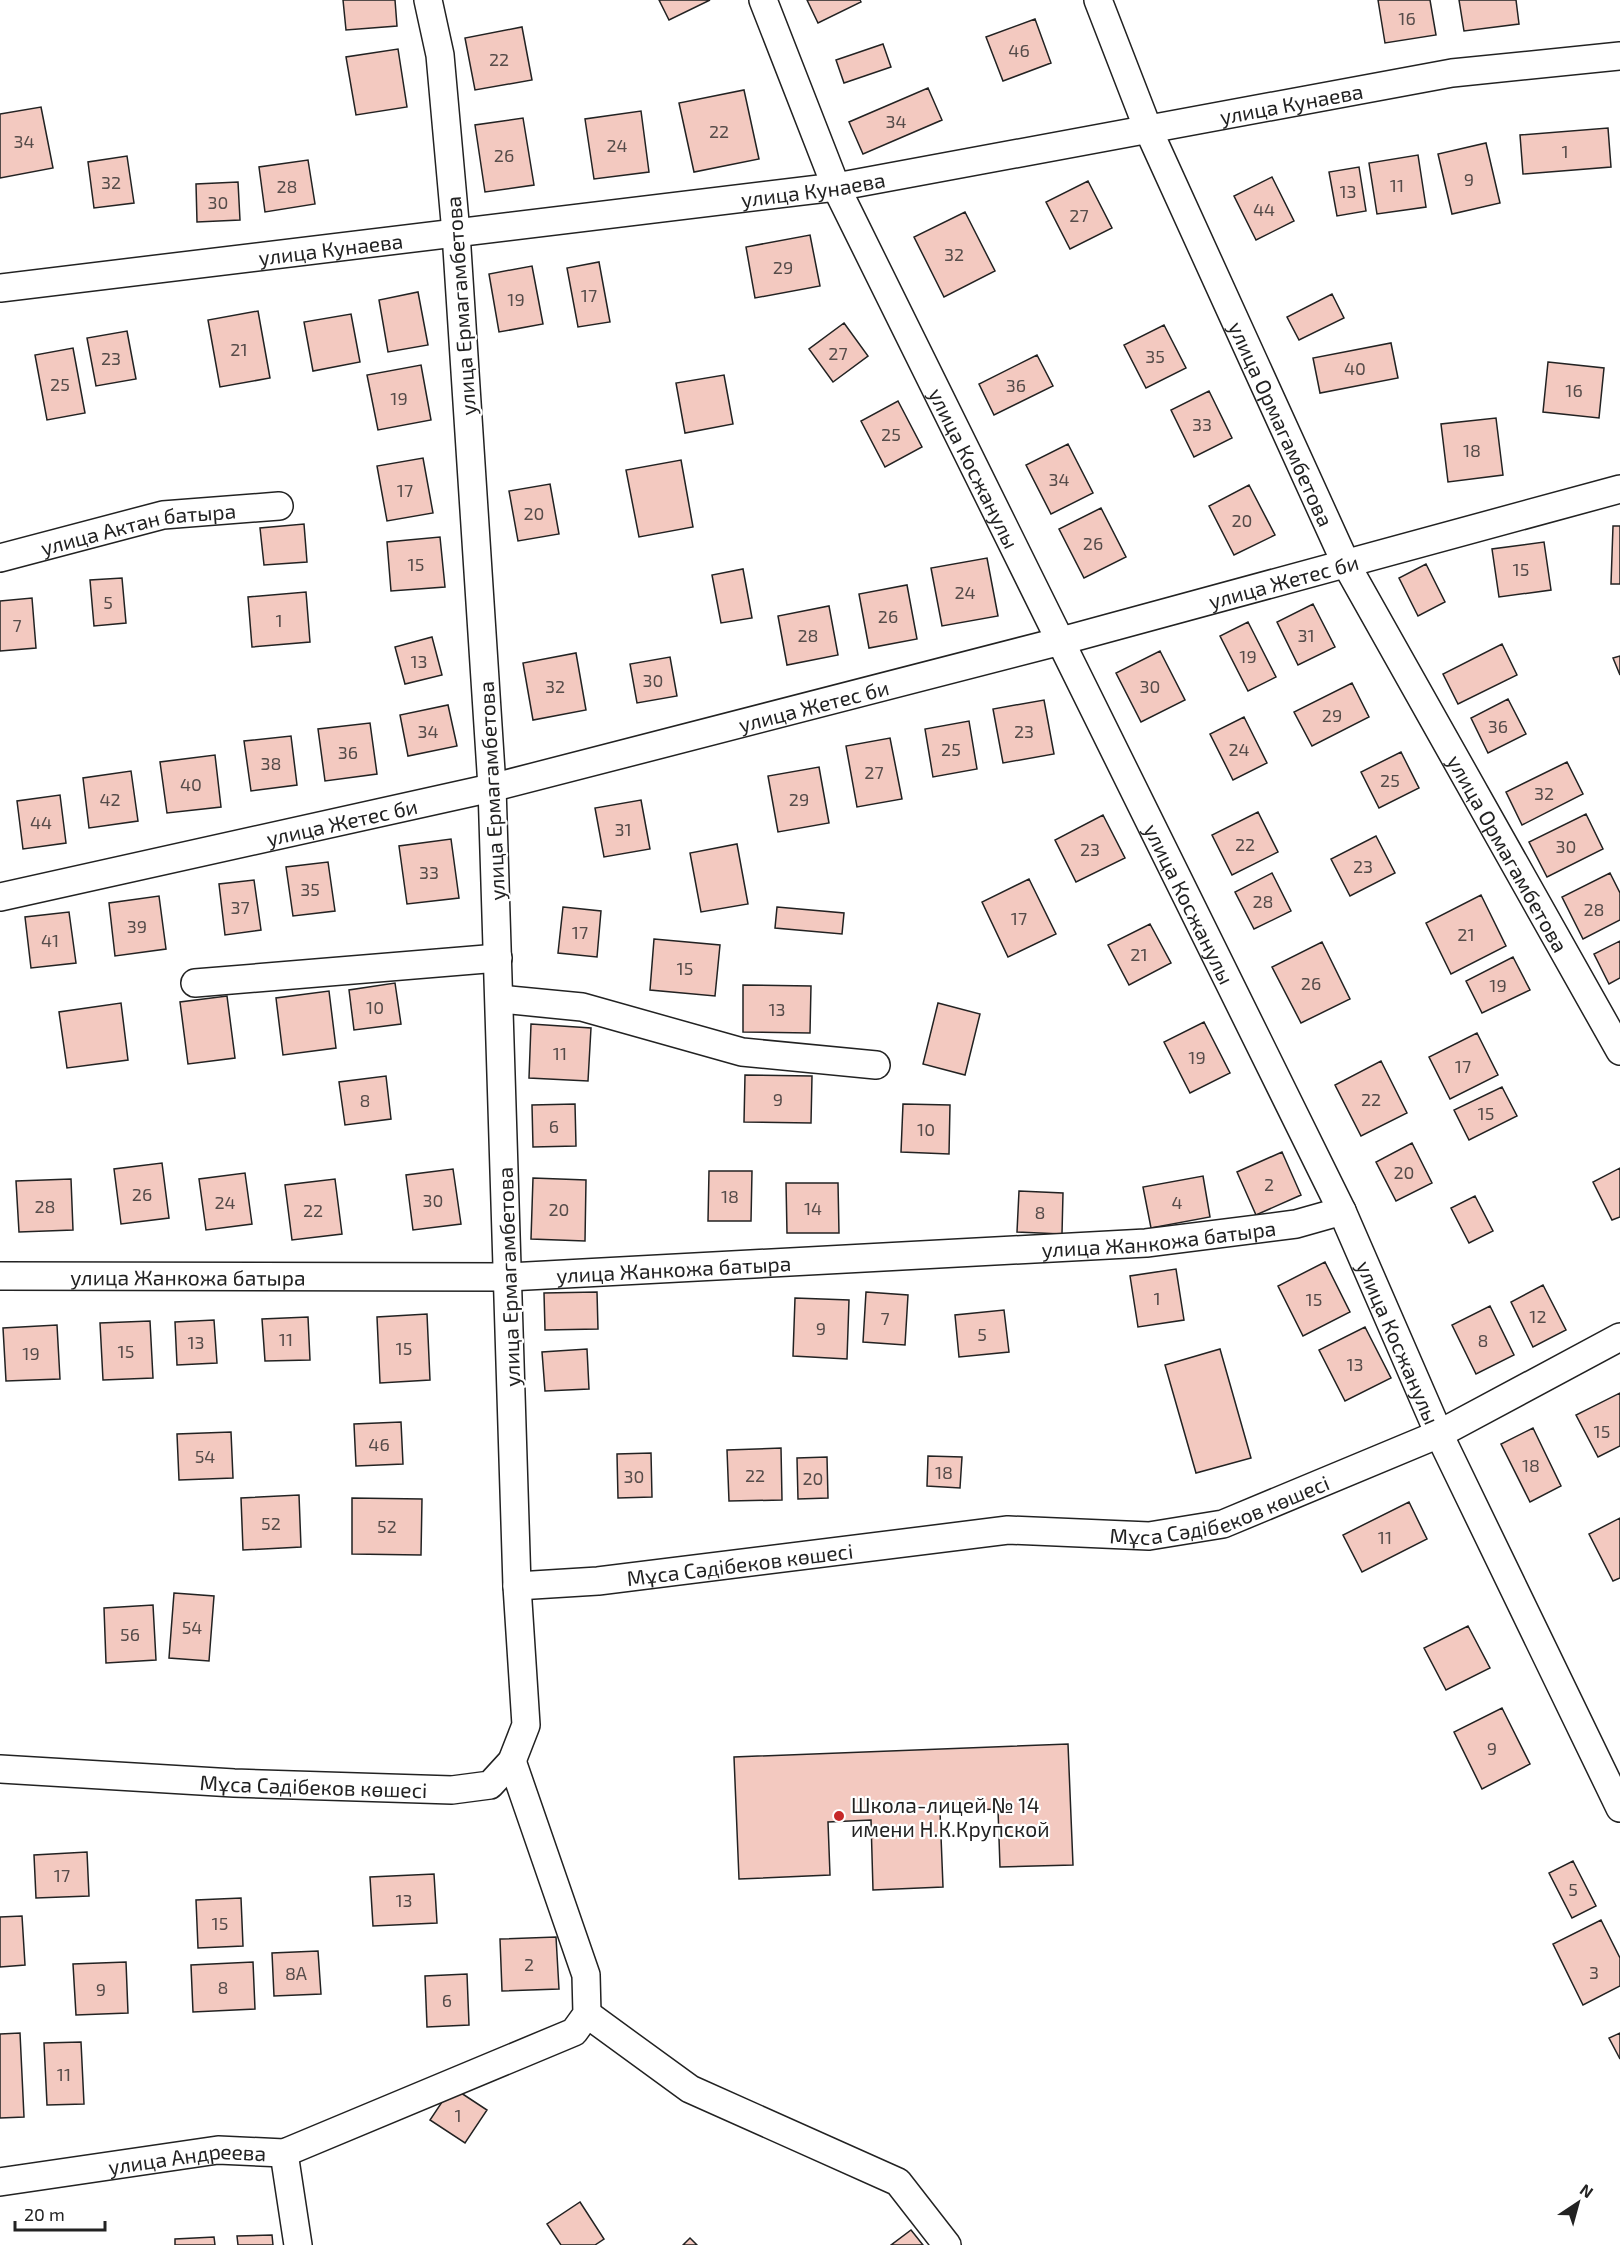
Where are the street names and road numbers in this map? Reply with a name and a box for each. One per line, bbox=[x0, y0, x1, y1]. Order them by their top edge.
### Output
street label: улица Кунаева bbox=[1217, 77, 1365, 129]
street label: улица Кунаева bbox=[739, 166, 887, 212]
street label: улица Ермагамбетова bbox=[440, 195, 481, 417]
street label: улица Кунаева bbox=[257, 227, 404, 270]
street label: улица Ормагамбетова bbox=[1224, 317, 1340, 530]
street label: улица Косжанулы bbox=[924, 383, 1025, 552]
street label: улица Актан батыра bbox=[38, 497, 237, 560]
street label: улица Жетес би bbox=[1206, 548, 1361, 614]
street label: улица Жетес би bbox=[736, 673, 891, 737]
street label: улица Ермагамбетова bbox=[473, 680, 510, 901]
street label: улица Ормагамбетова bbox=[1442, 750, 1574, 956]
street label: улица Жетес би bbox=[264, 792, 420, 851]
street label: улица Косжанулы bbox=[1139, 819, 1240, 988]
street label: улица Ермагамбетова bbox=[492, 1167, 525, 1387]
street label: улица Жанкожа батыра bbox=[1041, 1214, 1277, 1262]
street label: улица Жанкожа батыра bbox=[556, 1249, 792, 1288]
street label: улица Косжанулы bbox=[1352, 1256, 1446, 1428]
street label: улица Жанкожа батыра bbox=[70, 1264, 306, 1290]
street label: Мұса Сәдібеков көшесі bbox=[1109, 1469, 1333, 1549]
street label: Мұса Сәдібеков көшесі bbox=[625, 1537, 854, 1590]
street label: Мұса Сәдібеков көшесі bbox=[199, 1768, 428, 1802]
street label: улица Андреева bbox=[106, 2137, 267, 2179]

